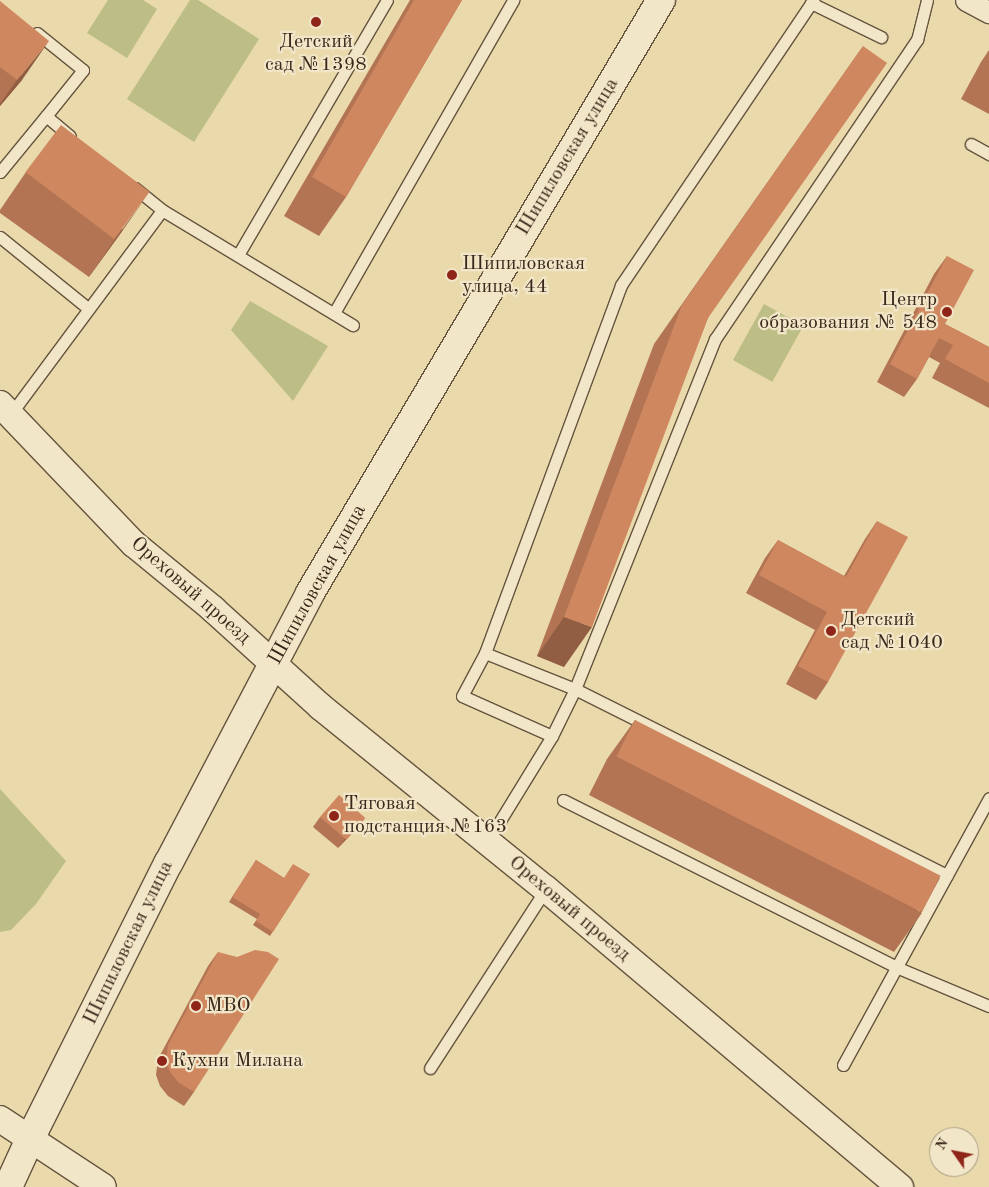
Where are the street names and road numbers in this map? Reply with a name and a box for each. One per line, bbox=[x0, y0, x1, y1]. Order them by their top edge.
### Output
street label: Шипиловская улица bbox=[511, 74, 625, 240]
street label: Шипиловская улица bbox=[264, 501, 372, 669]
street label: Ореховый проезд bbox=[125, 532, 255, 650]
street label: Ореховый проезд bbox=[503, 851, 635, 967]
street label: Шипиловская улица bbox=[79, 857, 179, 1029]

